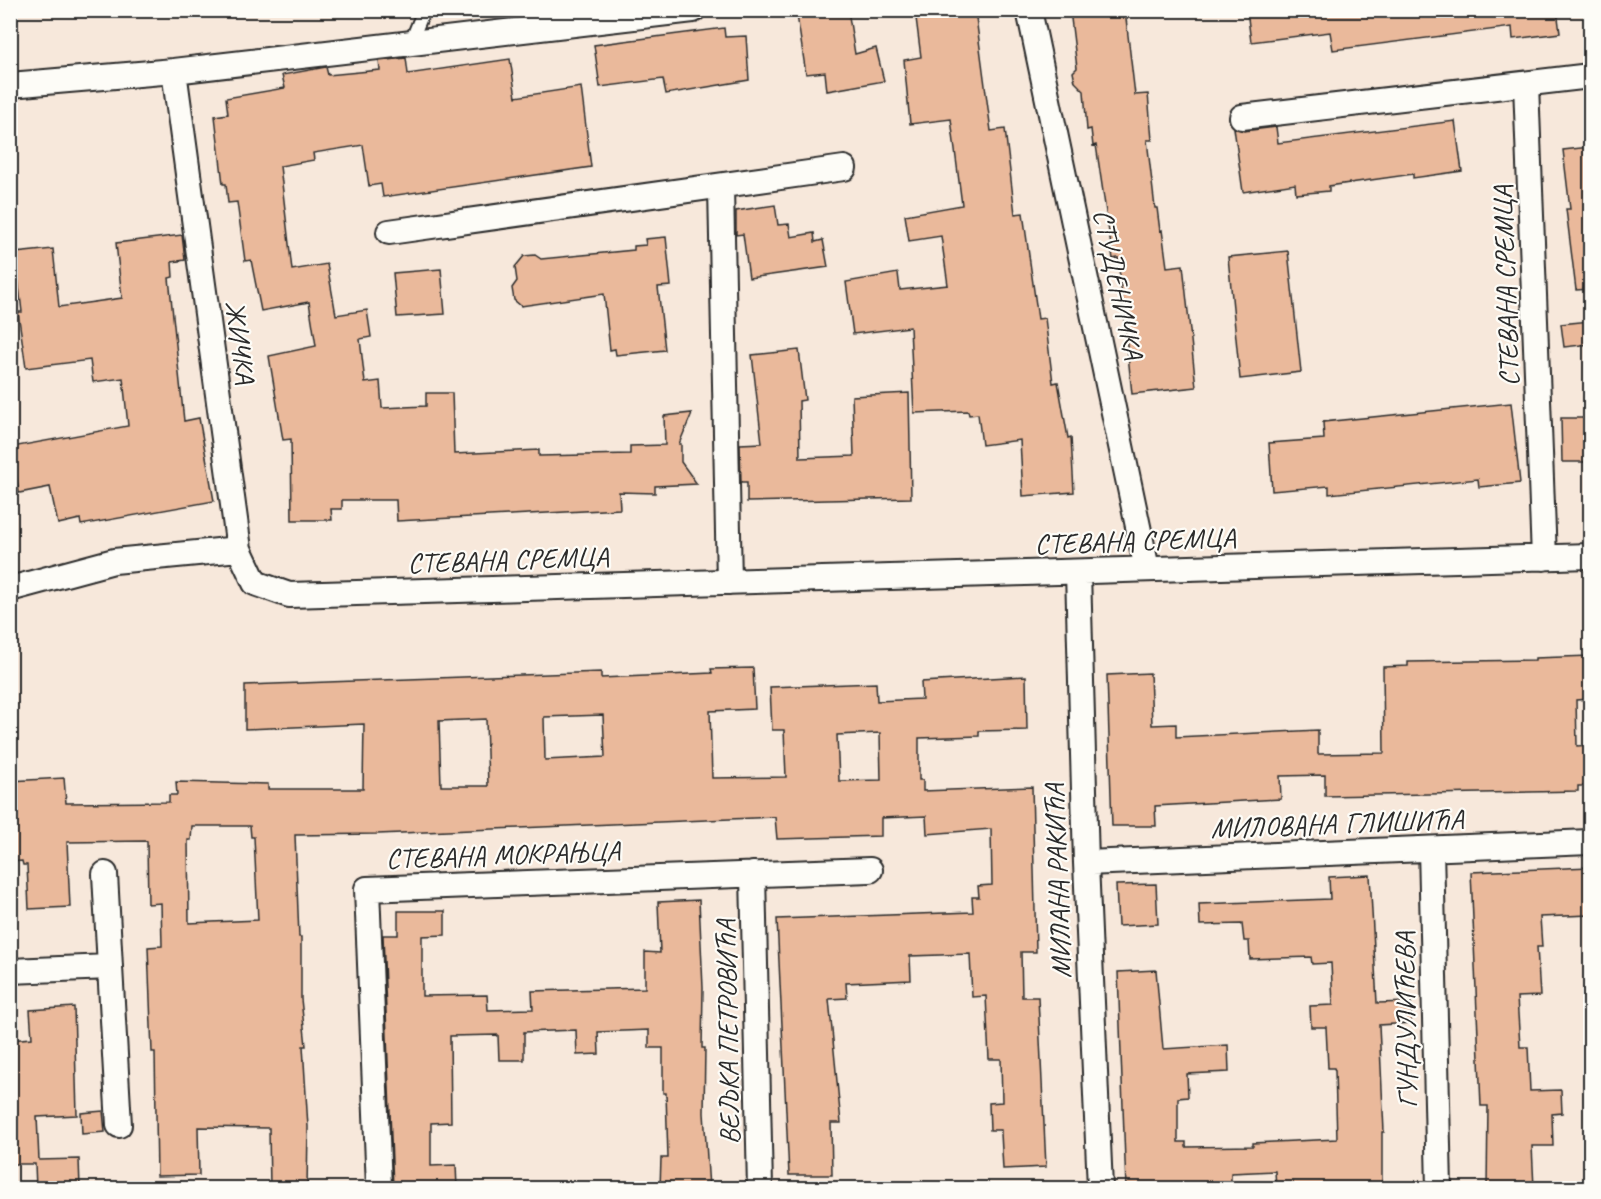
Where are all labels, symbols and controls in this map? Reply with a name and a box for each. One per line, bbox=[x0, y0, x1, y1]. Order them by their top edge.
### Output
street label: СТЕВАНА СРЕМЦА bbox=[1484, 184, 1526, 387]
street label: СТУДЕНИЧКА bbox=[1086, 206, 1152, 364]
street label: ЖИЧКА bbox=[217, 298, 264, 387]
street label: СТЕВАНА СРЕМЦА bbox=[1034, 519, 1237, 561]
street label: СТЕВАНА СРЕМЦА bbox=[407, 538, 610, 580]
street label: МИЛАНА РАКИЋА bbox=[1037, 781, 1078, 979]
street label: МИЛОВАНА ГЛИШИЋА bbox=[1210, 802, 1466, 845]
street label: СТЕВАНА МОКРАЊЦА bbox=[385, 833, 623, 876]
street label: ВЕЉКА ПЕТРОВИЋА bbox=[708, 917, 747, 1145]
street label: ГУНДУЛИЋЕВА bbox=[1386, 931, 1425, 1108]

